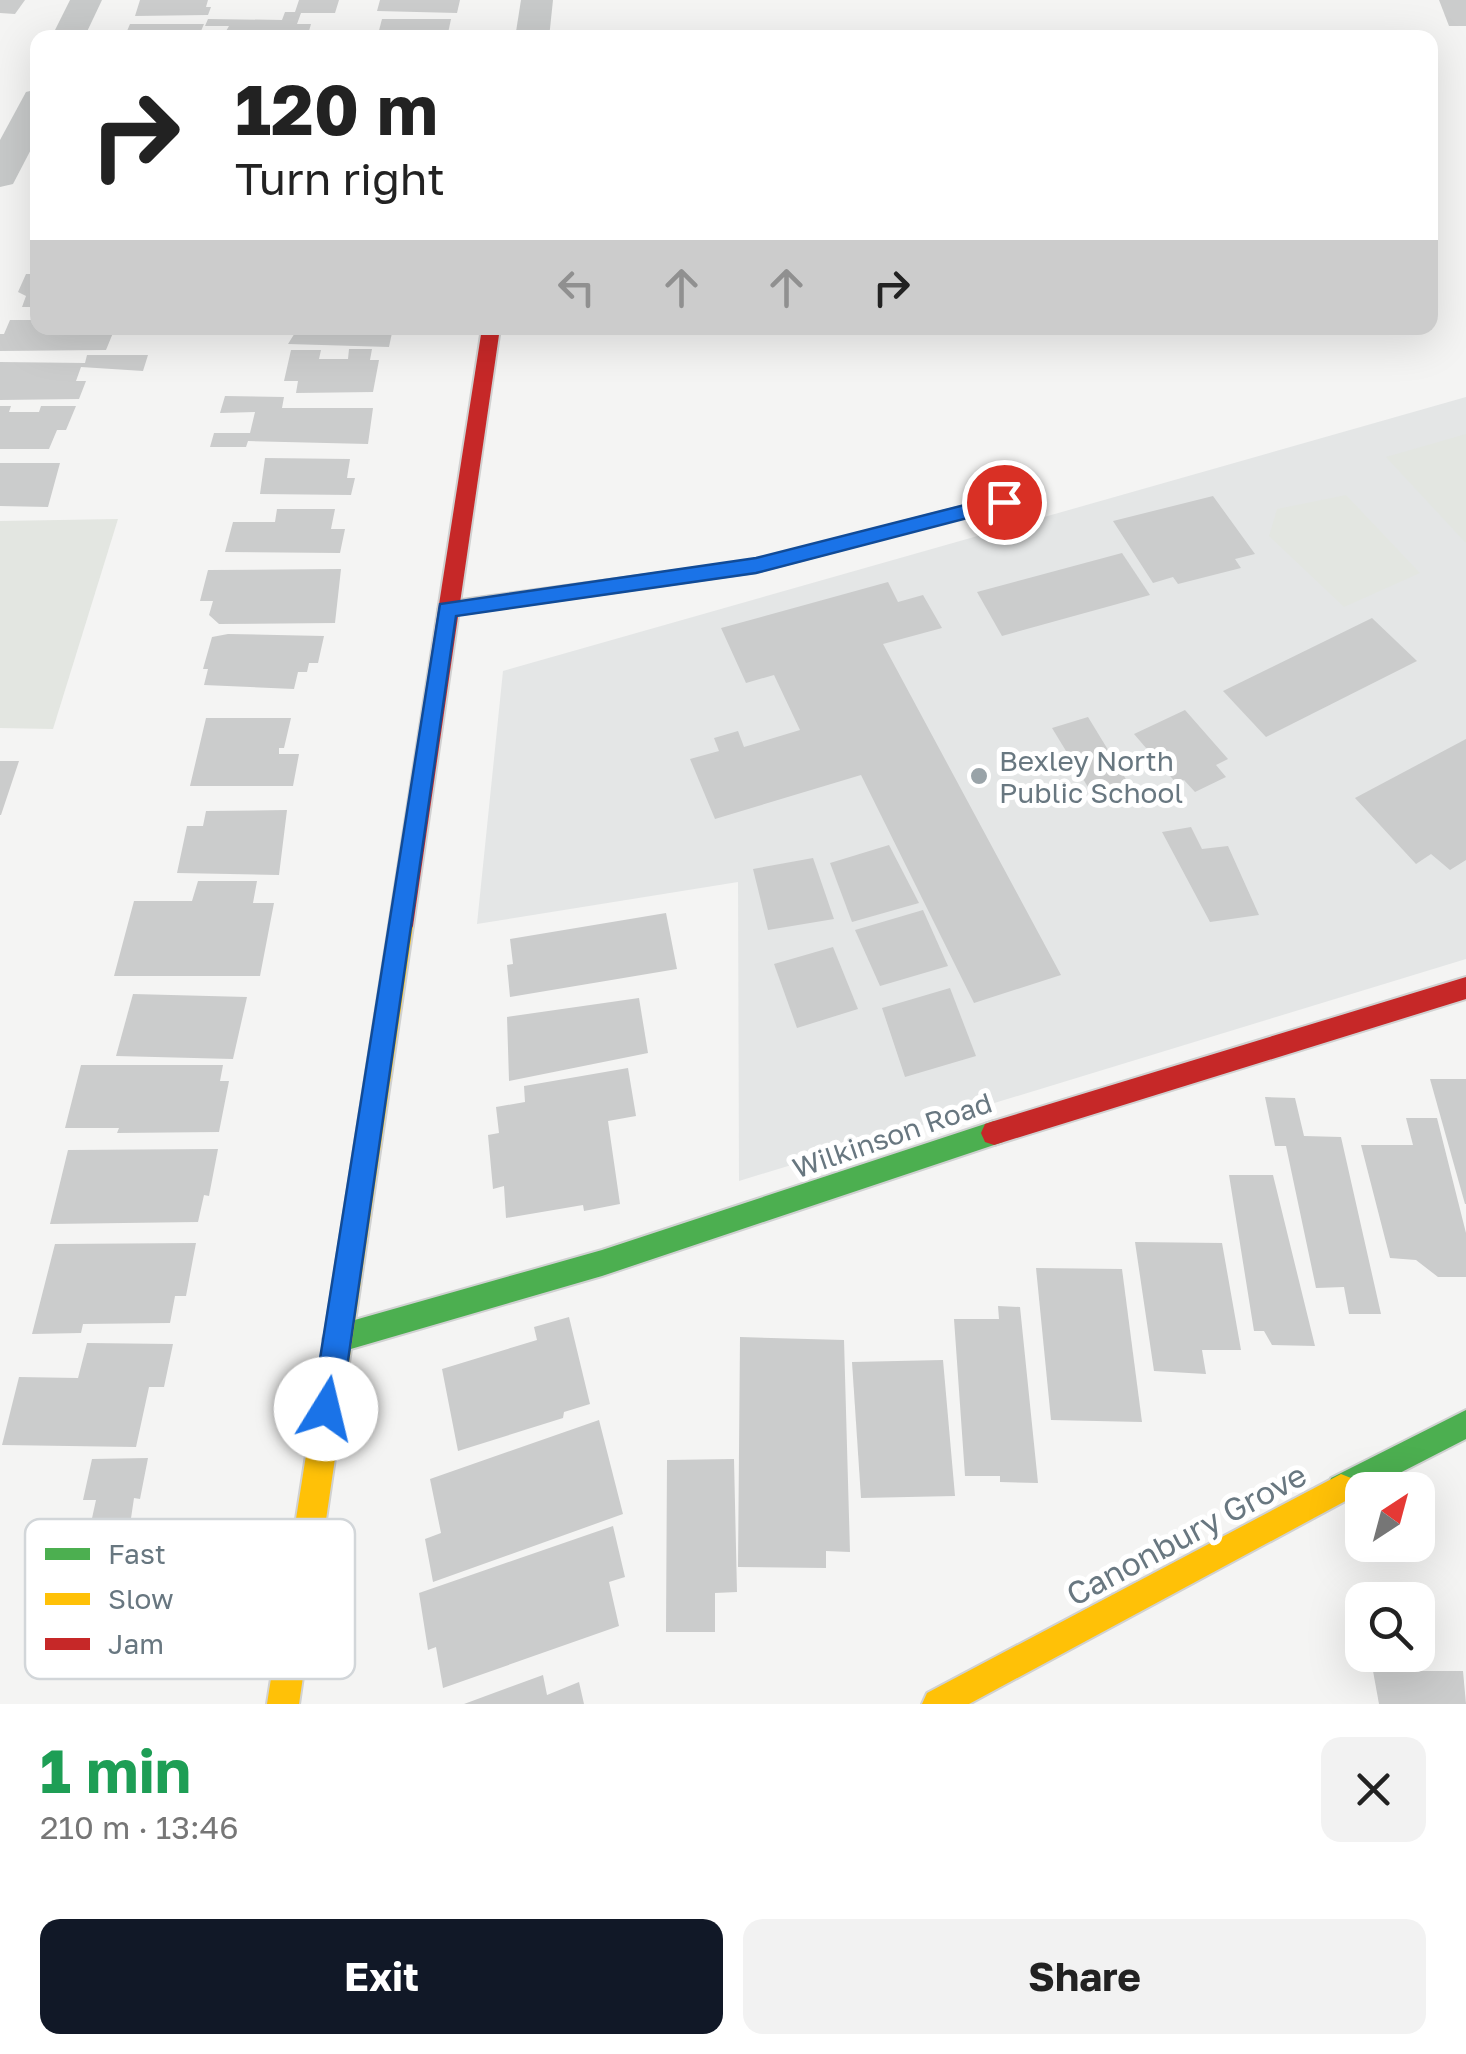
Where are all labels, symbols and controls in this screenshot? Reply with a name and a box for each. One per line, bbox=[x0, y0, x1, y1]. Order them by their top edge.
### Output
text: 120 m bbox=[235, 66, 438, 150]
icon: right bbox=[70, 70, 200, 200]
text: Turn right bbox=[235, 151, 445, 205]
icon: left bbox=[549, 260, 604, 315]
icon: ahead bbox=[654, 260, 709, 315]
icon: ahead bbox=[759, 260, 814, 315]
icon: right bbox=[864, 260, 919, 315]
pin bbox=[962, 460, 1047, 545]
icon: arrive bbox=[977, 475, 1032, 530]
place label: Bexley North Public School bbox=[999, 744, 1183, 809]
marker: Bexley North Public School bbox=[968, 765, 990, 787]
street label: Wilkinson Road bbox=[788, 1085, 996, 1185]
position arrow bbox=[274, 1357, 378, 1461]
street label: Canonbury Grove bbox=[1060, 1455, 1312, 1613]
north arrow bbox=[1345, 1472, 1435, 1562]
map controls bbox=[1345, 1472, 1435, 1672]
legend bbox=[25, 1519, 355, 1679]
text: Fast bbox=[108, 1537, 166, 1570]
text: Slow bbox=[108, 1582, 174, 1615]
button: search bbox=[1345, 1582, 1435, 1672]
text: Jam bbox=[108, 1627, 164, 1660]
text: 1 min bbox=[40, 1734, 191, 1806]
button: close bbox=[1321, 1737, 1426, 1842]
text: 210 m · 13:46 bbox=[40, 1808, 239, 1846]
button: Exit bbox=[40, 1919, 723, 2034]
button: Share bbox=[743, 1919, 1426, 2034]

